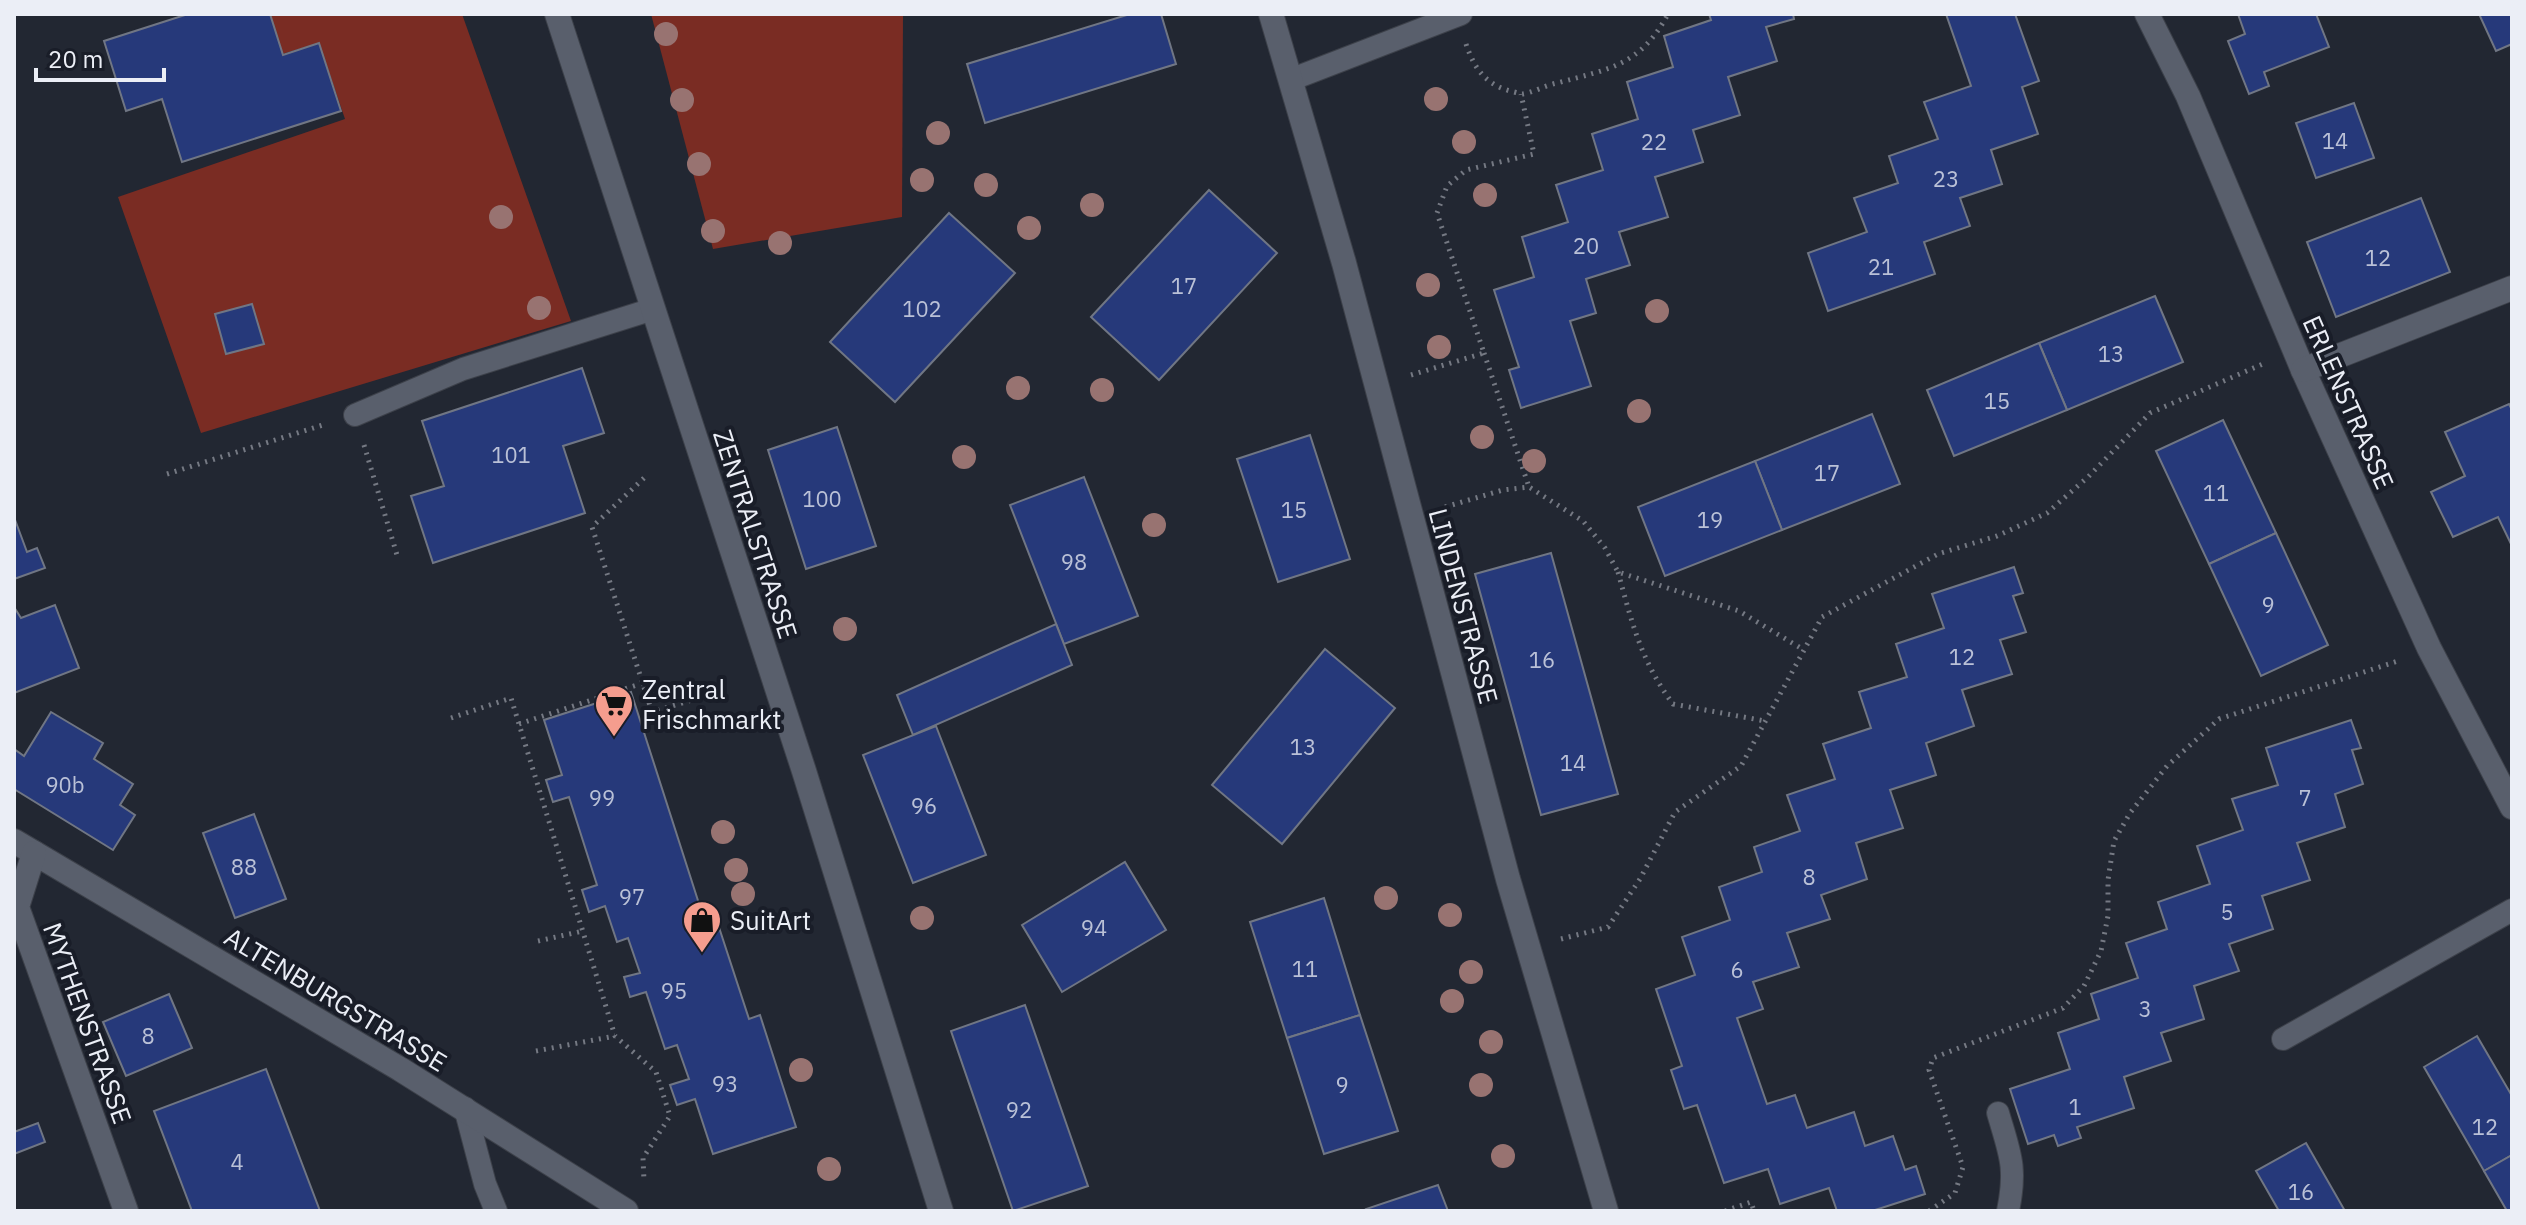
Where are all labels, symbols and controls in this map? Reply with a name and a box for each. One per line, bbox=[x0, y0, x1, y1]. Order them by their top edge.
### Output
scale bar bbox=[36, 32, 164, 82]
text: 20 m bbox=[48, 43, 103, 75]
house number: 14 bbox=[2322, 126, 2348, 155]
house number: 22 bbox=[1641, 127, 1667, 156]
house number: 23 bbox=[1933, 164, 1959, 193]
house number: 20 bbox=[1573, 231, 1599, 260]
house number: 12 bbox=[2365, 243, 2391, 272]
house number: 21 bbox=[1868, 252, 1894, 281]
house number: 17 bbox=[1171, 271, 1197, 300]
house number: 102 bbox=[902, 294, 942, 323]
street label: ERLENSTRASSE bbox=[2296, 310, 2402, 494]
house number: 13 bbox=[2098, 339, 2124, 368]
house number: 15 bbox=[1984, 386, 2010, 415]
street label: ZENTRALSTRASSE bbox=[706, 425, 806, 643]
house number: 101 bbox=[491, 440, 531, 469]
house number: 17 bbox=[1814, 458, 1840, 487]
house number: 11 bbox=[2203, 478, 2229, 507]
house number: 100 bbox=[802, 484, 842, 513]
house number: 15 bbox=[1281, 495, 1307, 524]
street label: LINDENSTRASSE bbox=[1422, 505, 1506, 707]
house number: 19 bbox=[1697, 505, 1723, 534]
house number: 98 bbox=[1061, 547, 1087, 576]
house number: 9 bbox=[2261, 590, 2275, 619]
house number: 12 bbox=[1949, 642, 1975, 671]
house number: 16 bbox=[1529, 645, 1555, 674]
place label: Zentral Frischmarkt bbox=[642, 672, 781, 736]
supermarket icon: Zentral Frischmarkt bbox=[593, 683, 635, 738]
house number: 13 bbox=[1290, 732, 1316, 761]
house number: 14 bbox=[1560, 748, 1586, 777]
house number: 90b bbox=[45, 770, 85, 799]
house number: 99 bbox=[589, 783, 615, 812]
house number: 7 bbox=[2298, 783, 2312, 812]
house number: 96 bbox=[911, 791, 937, 820]
house number: 88 bbox=[231, 852, 257, 881]
house number: 8 bbox=[1802, 862, 1816, 891]
house number: 97 bbox=[619, 882, 645, 911]
house number: 5 bbox=[2220, 897, 2234, 926]
shop icon: SuitArt bbox=[681, 899, 723, 954]
place label: SuitArt bbox=[730, 903, 811, 937]
house number: 94 bbox=[1081, 913, 1107, 942]
street label: MYTHENSTRASSE bbox=[36, 918, 140, 1128]
street label: ALTENBURGSTRASSE bbox=[219, 919, 453, 1079]
house number: 11 bbox=[1292, 954, 1318, 983]
house number: 6 bbox=[1730, 955, 1744, 984]
house number: 95 bbox=[661, 976, 687, 1005]
house number: 3 bbox=[2138, 994, 2152, 1023]
house number: 8 bbox=[141, 1021, 155, 1050]
house number: 93 bbox=[712, 1069, 738, 1098]
house number: 9 bbox=[1335, 1070, 1349, 1099]
house number: 1 bbox=[2068, 1092, 2082, 1121]
house number: 92 bbox=[1006, 1095, 1032, 1124]
house number: 12 bbox=[2472, 1112, 2498, 1141]
house number: 4 bbox=[230, 1147, 244, 1176]
house number: 16 bbox=[2288, 1177, 2314, 1206]

